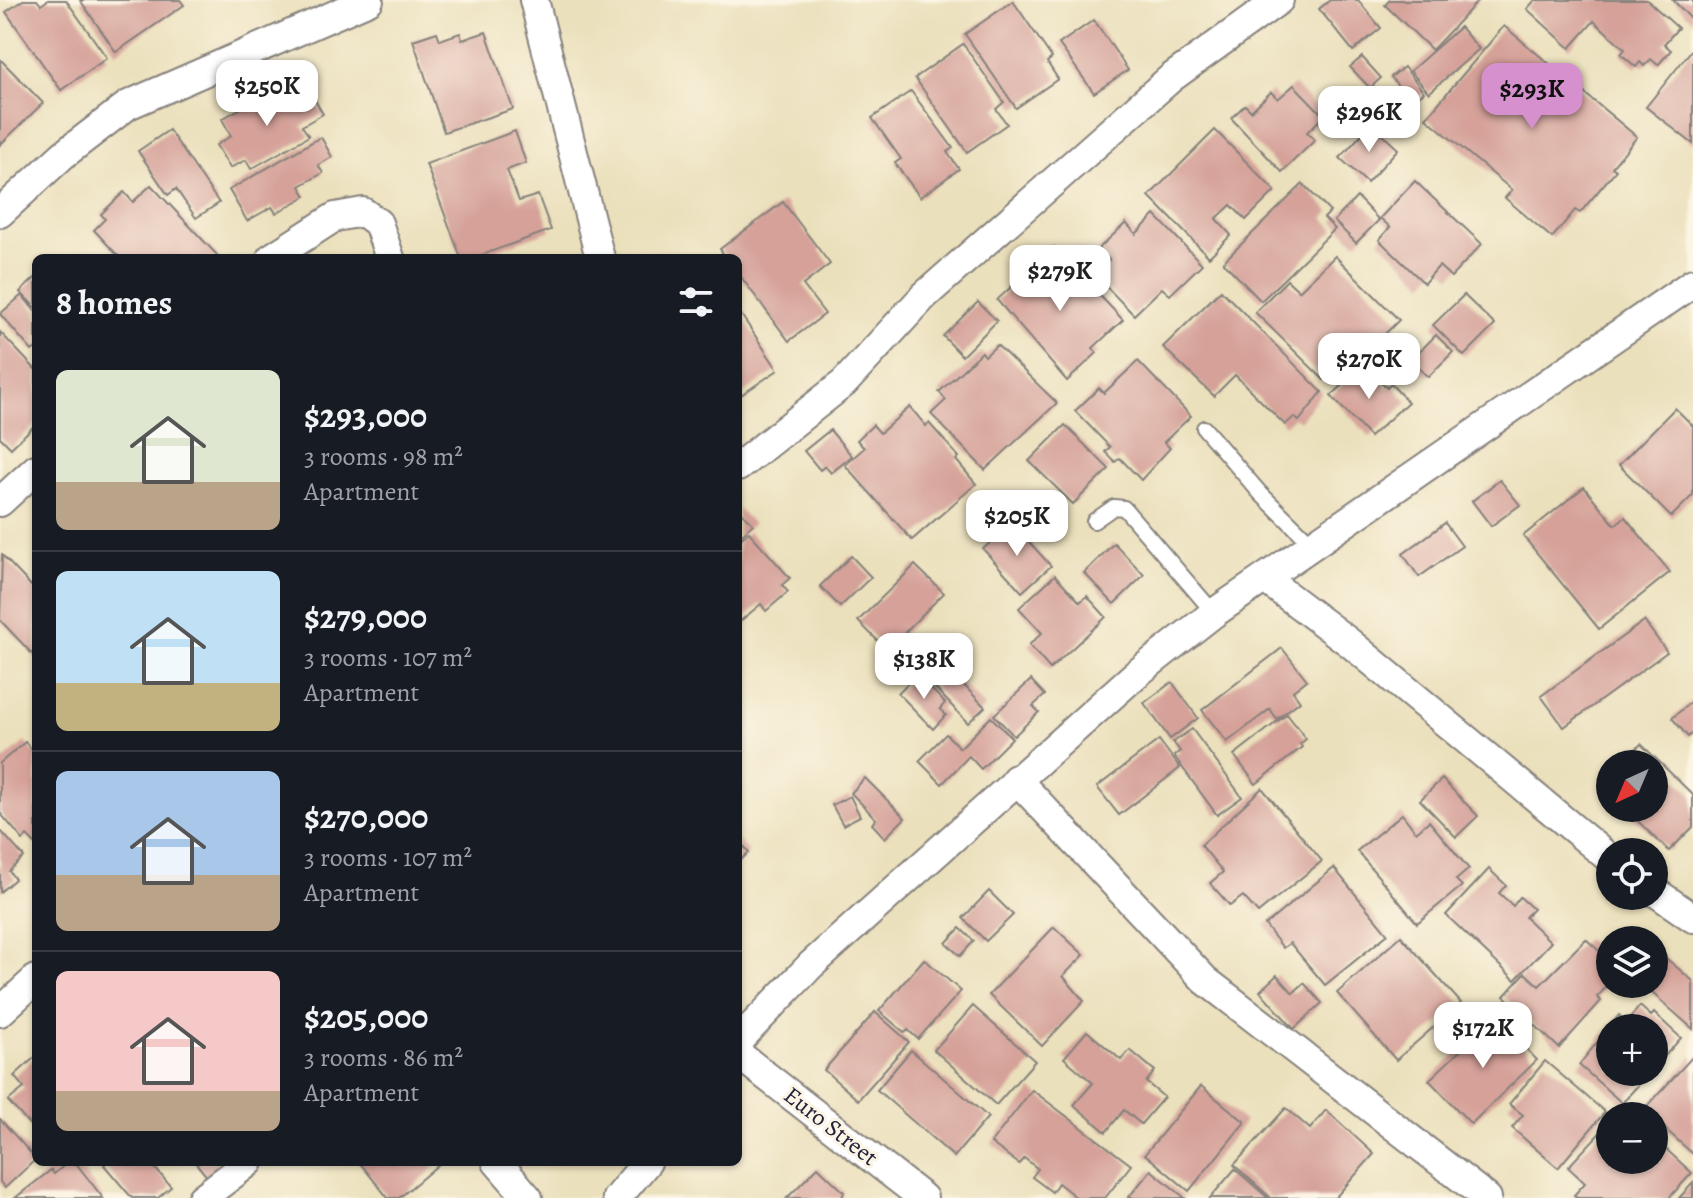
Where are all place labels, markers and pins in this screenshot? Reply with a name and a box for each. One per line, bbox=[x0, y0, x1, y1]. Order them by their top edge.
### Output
pin: $250K bbox=[211, 60, 323, 128]
pin: $293K bbox=[1476, 63, 1588, 131]
pin: $296K bbox=[1313, 86, 1425, 154]
pin: $279K bbox=[1004, 245, 1116, 313]
pin: $270K bbox=[1313, 333, 1425, 401]
pin: $205K bbox=[961, 490, 1073, 558]
pin: $138K bbox=[868, 633, 980, 701]
pin: $172K bbox=[1427, 1002, 1539, 1070]

